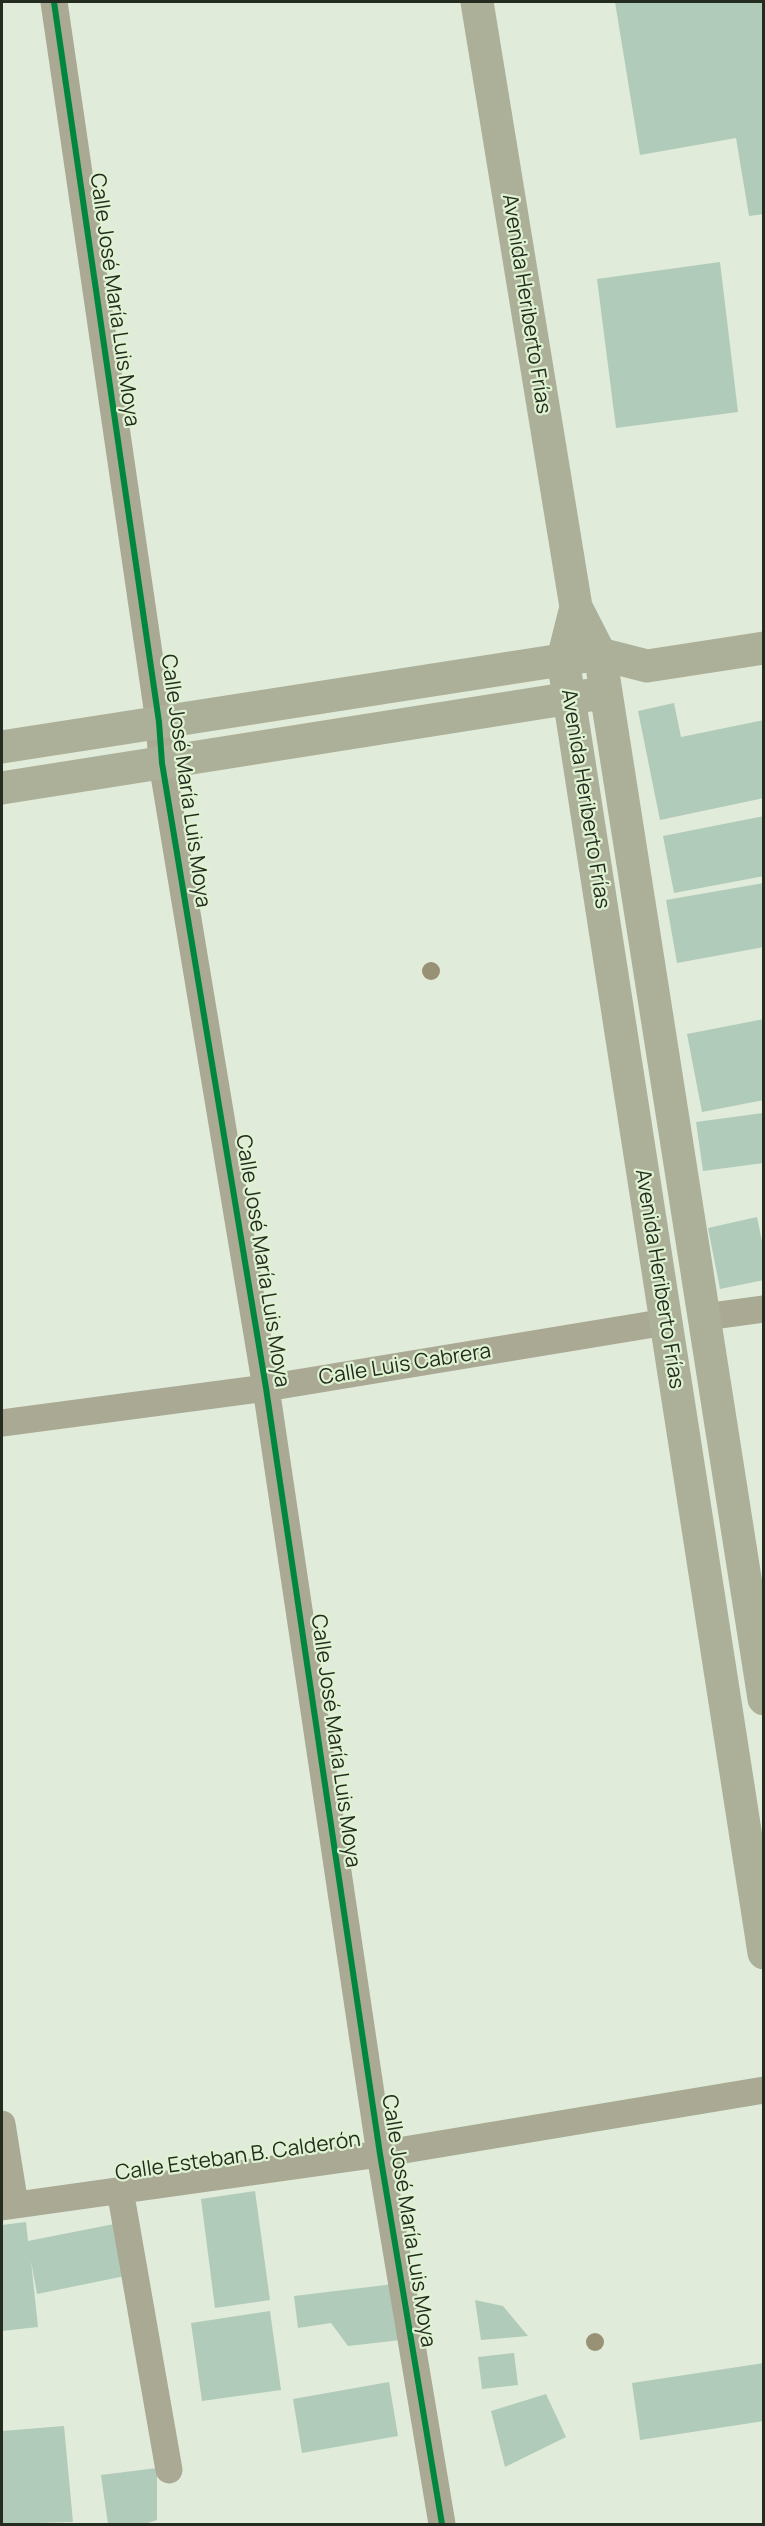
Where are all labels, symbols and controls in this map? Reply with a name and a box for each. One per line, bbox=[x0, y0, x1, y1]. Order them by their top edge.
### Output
street label: Calle José María Luis Moya bbox=[84, 172, 144, 428]
street label: Avenida Heriberto Frías bbox=[496, 192, 556, 416]
street label: Calle José María Luis Moya bbox=[155, 653, 215, 909]
street label: Avenida Heriberto Frías bbox=[555, 687, 615, 911]
street label: Calle José María Luis Moya bbox=[230, 1133, 294, 1389]
street label: Avenida Heriberto Frías bbox=[629, 1167, 689, 1391]
street label: Calle Luis Cabrera bbox=[317, 1339, 493, 1391]
street label: Calle José María Luis Moya bbox=[305, 1613, 365, 1869]
street label: Calle José María Luis Moya bbox=[376, 2093, 440, 2349]
street label: Calle Esteban B. Calderón bbox=[114, 2127, 362, 2187]

